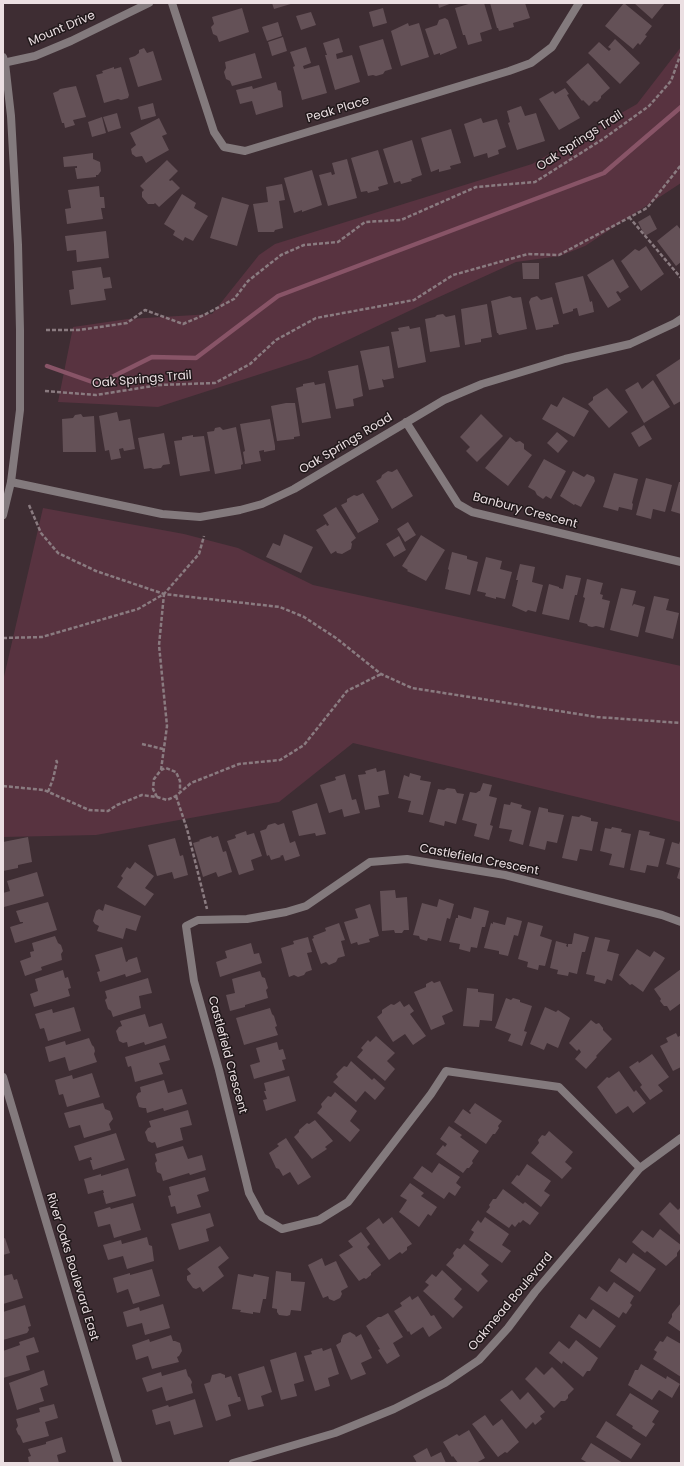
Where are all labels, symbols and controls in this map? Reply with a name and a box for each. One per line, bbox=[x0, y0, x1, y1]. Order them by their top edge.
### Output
street label: Mount Drive bbox=[26, 8, 98, 50]
street label: Peak Place bbox=[305, 94, 371, 126]
street label: Oak Springs Trail bbox=[534, 108, 626, 174]
street label: Oak Springs Trail bbox=[92, 368, 192, 392]
street label: Oak Springs Road bbox=[297, 411, 395, 477]
street label: Banbury Crescent bbox=[471, 490, 579, 532]
street label: Castlefield Crescent bbox=[418, 841, 540, 879]
street label: Castlefield Crescent bbox=[204, 995, 250, 1115]
street label: River Oaks Boulevard East bbox=[43, 1191, 101, 1343]
street label: Oakmead Boulevard bbox=[466, 1250, 556, 1354]

